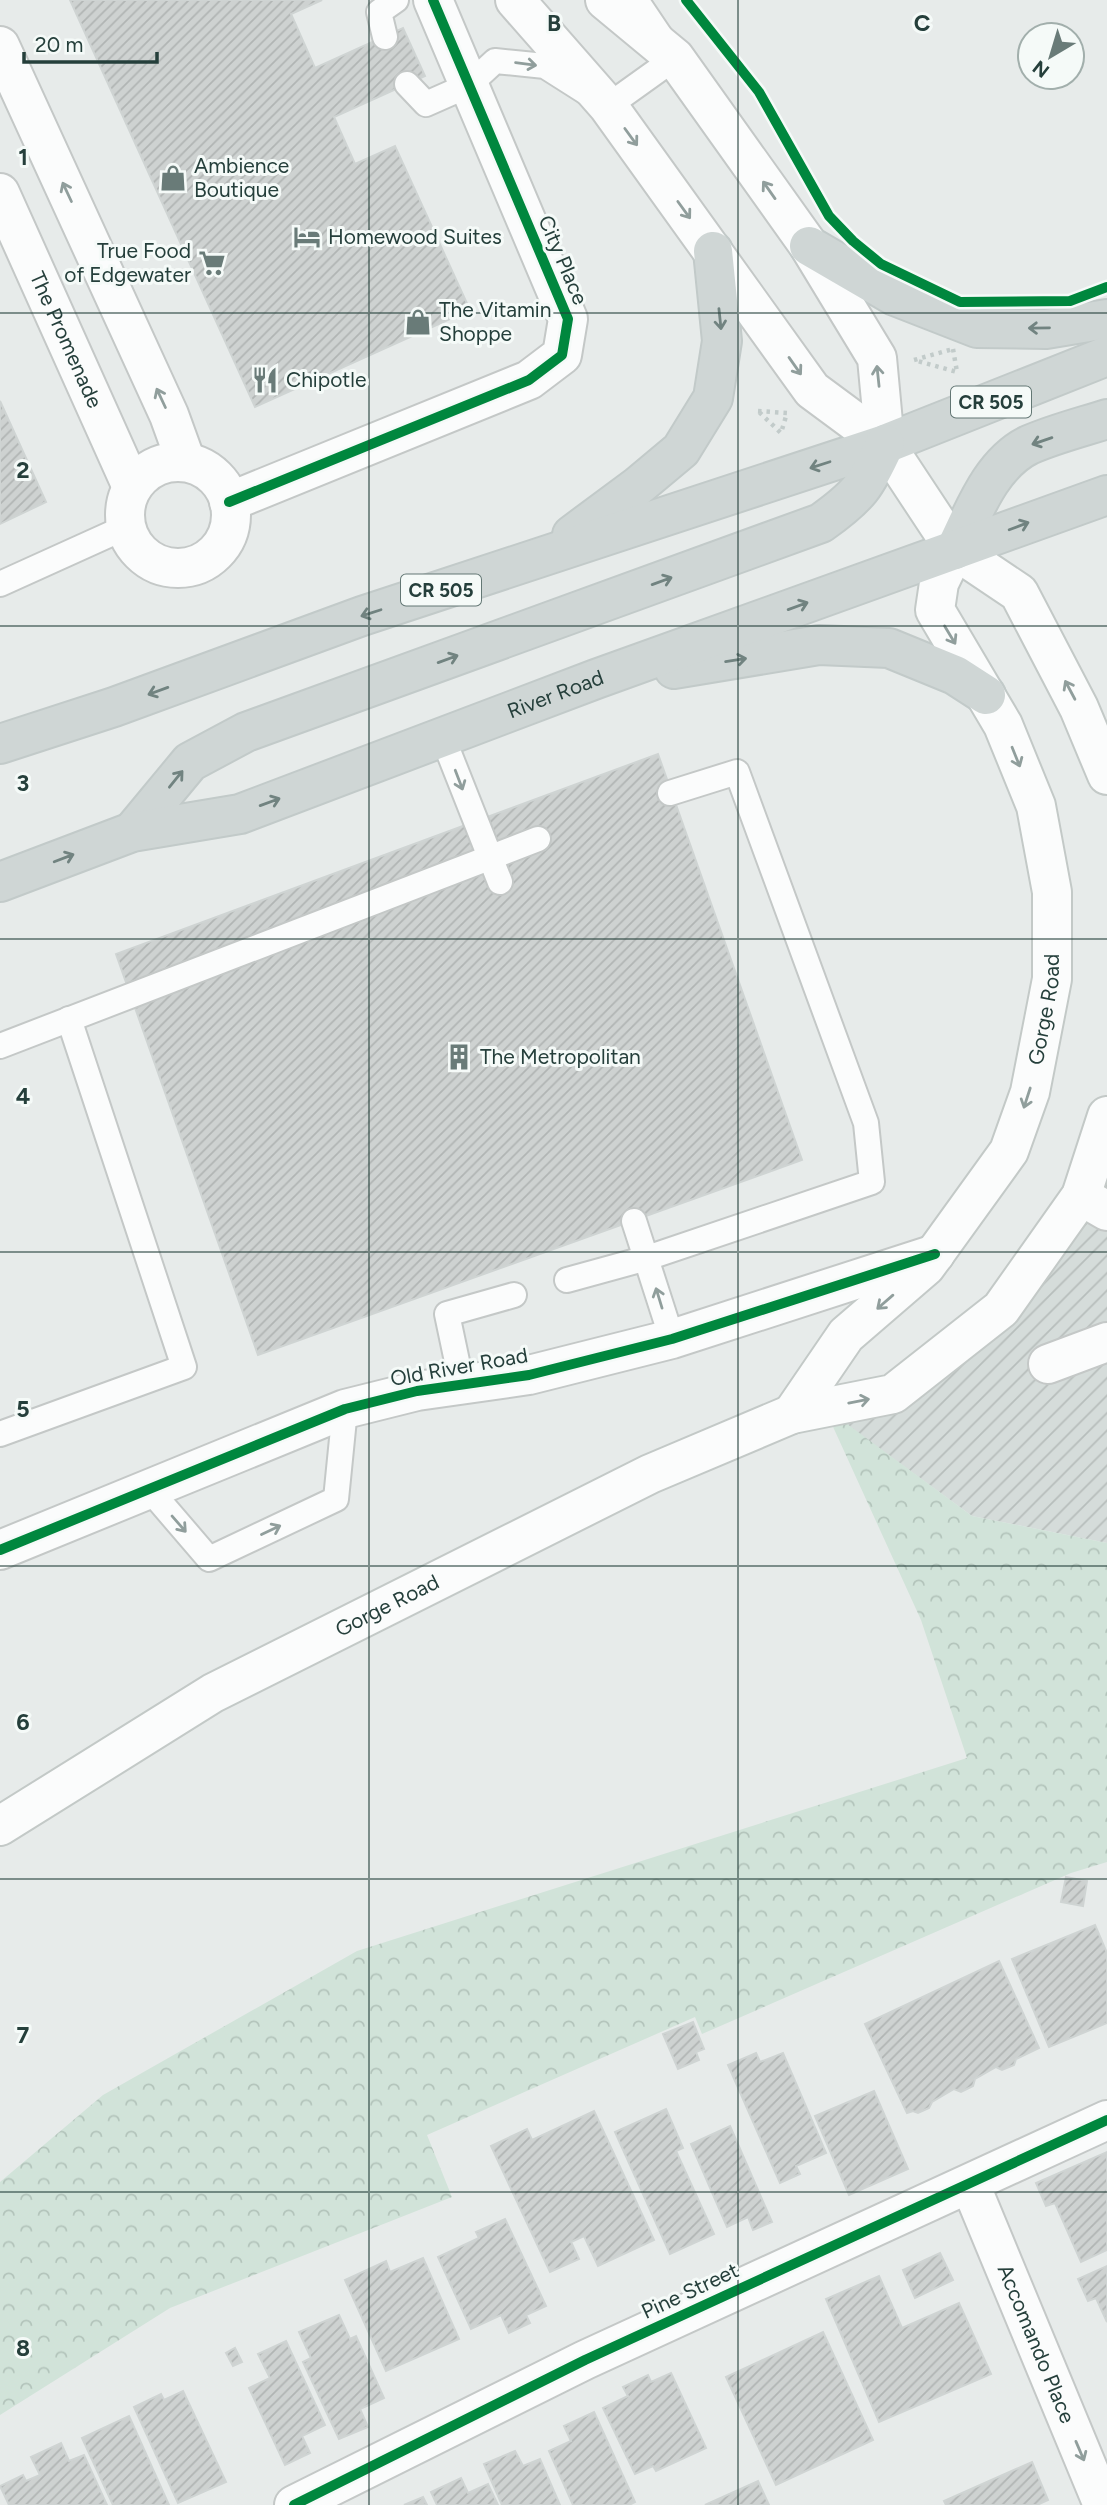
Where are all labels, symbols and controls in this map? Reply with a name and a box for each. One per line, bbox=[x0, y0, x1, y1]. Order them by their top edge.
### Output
text: B bbox=[547, 9, 561, 37]
text: C bbox=[914, 9, 931, 37]
scale bar bbox=[24, 21, 158, 65]
north arrow bbox=[1016, 21, 1086, 91]
text: 20 m bbox=[35, 32, 83, 57]
text: N bbox=[1028, 55, 1054, 83]
one-way arrow bbox=[515, 58, 537, 71]
one-way arrow bbox=[624, 127, 638, 146]
text: 1 bbox=[18, 143, 28, 171]
place label: Ambience Boutique bbox=[194, 153, 289, 202]
shop icon: Ambience Boutique bbox=[158, 163, 188, 193]
one-way arrow bbox=[60, 181, 73, 203]
one-way arrow bbox=[762, 181, 776, 200]
one-way arrow bbox=[677, 200, 691, 219]
street label: City Place bbox=[533, 211, 593, 308]
hotel icon: Homewood Suites bbox=[292, 222, 322, 252]
place label: Homewood Suites bbox=[328, 224, 502, 249]
place label: True Food of Edgewater bbox=[64, 238, 191, 287]
supermarket icon: True Food of Edgewater bbox=[197, 248, 227, 278]
street label: The Promenade bbox=[25, 268, 108, 412]
place label: The Vitamin Shoppe bbox=[439, 297, 551, 346]
shop icon: The Vitamin Shoppe bbox=[403, 307, 433, 337]
one-way arrow bbox=[714, 307, 727, 330]
one-way arrow bbox=[1028, 322, 1051, 335]
one-way arrow bbox=[788, 356, 802, 375]
restaurant icon: Chipotle bbox=[250, 365, 280, 395]
one-way arrow bbox=[871, 365, 884, 388]
place label: Chipotle bbox=[286, 367, 366, 392]
road number: CR 505 bbox=[951, 386, 1031, 418]
one-way arrow bbox=[154, 388, 167, 410]
one-way arrow bbox=[1032, 436, 1054, 448]
text: 2 bbox=[16, 456, 30, 484]
one-way arrow bbox=[810, 460, 832, 472]
one-way arrow bbox=[1007, 519, 1029, 531]
one-way arrow bbox=[650, 574, 672, 586]
road number: CR 505 bbox=[401, 575, 481, 606]
one-way arrow bbox=[787, 599, 809, 612]
one-way arrow bbox=[361, 608, 383, 620]
one-way arrow bbox=[943, 624, 957, 644]
one-way arrow bbox=[437, 652, 459, 664]
one-way arrow bbox=[724, 653, 747, 666]
street label: River Road bbox=[504, 664, 607, 723]
one-way arrow bbox=[1062, 680, 1076, 701]
one-way arrow bbox=[147, 685, 169, 698]
one-way arrow bbox=[1010, 745, 1023, 767]
one-way arrow bbox=[454, 768, 467, 790]
text: 3 bbox=[17, 769, 29, 797]
one-way arrow bbox=[168, 771, 184, 789]
one-way arrow bbox=[259, 795, 281, 807]
one-way arrow bbox=[52, 851, 74, 863]
street label: Gorge Road bbox=[1023, 954, 1064, 1067]
building icon: The Metropolitan bbox=[444, 1042, 474, 1072]
place label: The Metropolitan bbox=[480, 1044, 641, 1069]
text: 4 bbox=[16, 1082, 30, 1110]
one-way arrow bbox=[1020, 1087, 1032, 1109]
one-way arrow bbox=[652, 1287, 665, 1309]
one-way arrow bbox=[876, 1294, 894, 1310]
street label: Old River Road bbox=[388, 1342, 530, 1391]
one-way arrow bbox=[847, 1393, 870, 1407]
text: 5 bbox=[16, 1395, 30, 1423]
one-way arrow bbox=[171, 1515, 187, 1533]
one-way arrow bbox=[260, 1522, 281, 1536]
street label: Gorge Road bbox=[331, 1569, 443, 1642]
text: 6 bbox=[16, 1708, 30, 1736]
text: 7 bbox=[17, 2021, 30, 2049]
street label: Pine Street bbox=[637, 2257, 742, 2324]
street label: Accomando Place bbox=[993, 2261, 1081, 2427]
text: 8 bbox=[16, 2334, 30, 2362]
one-way arrow bbox=[1075, 2439, 1088, 2461]

